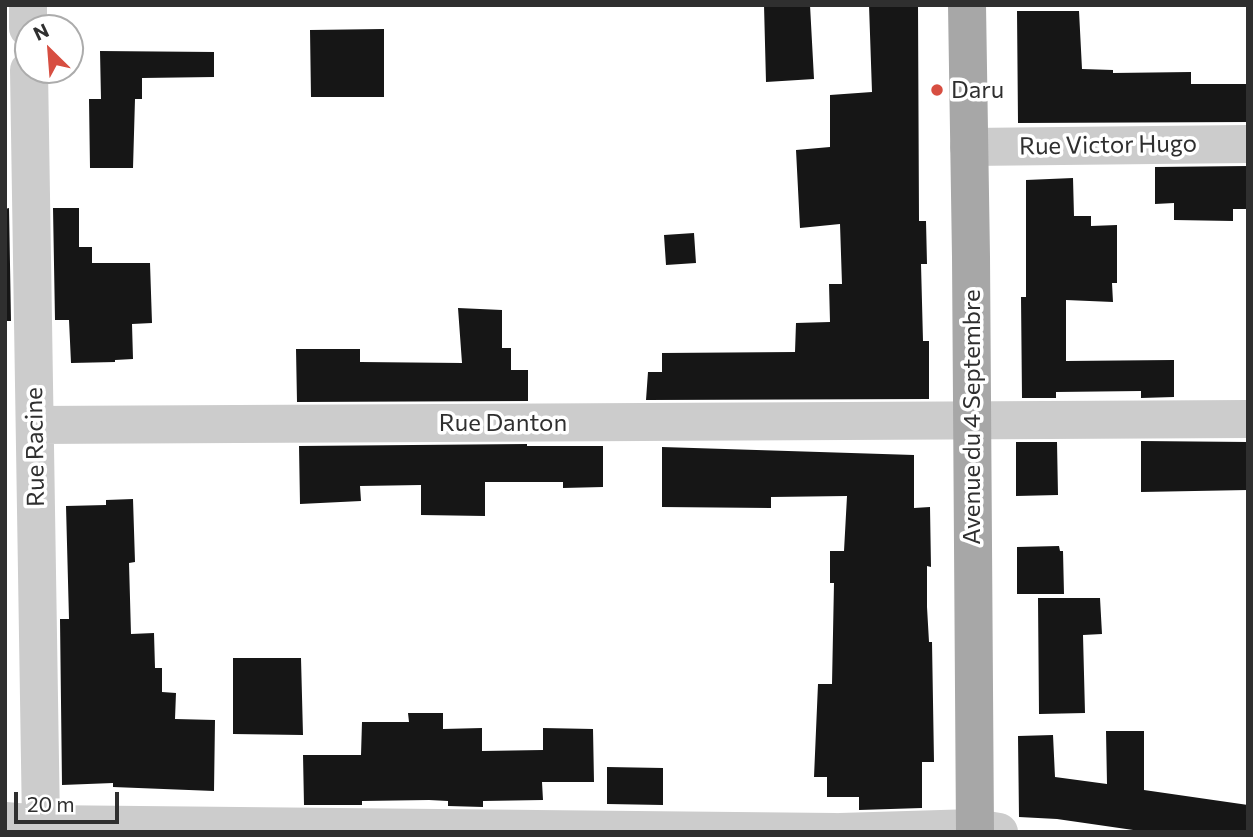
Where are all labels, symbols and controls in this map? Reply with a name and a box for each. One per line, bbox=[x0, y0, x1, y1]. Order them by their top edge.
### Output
north arrow bbox=[14, 14, 84, 84]
text: N bbox=[29, 18, 52, 45]
place label: Daru bbox=[951, 76, 1004, 104]
marker: Daru bbox=[929, 82, 945, 98]
street label: Rue Victor Hugo bbox=[1019, 129, 1197, 161]
street label: Avenue du 4 Septembre bbox=[958, 289, 986, 545]
street label: Rue Racine bbox=[20, 387, 50, 507]
street label: Rue Danton bbox=[439, 409, 567, 437]
scale bar bbox=[18, 778, 122, 822]
text: 20 m bbox=[27, 791, 75, 816]

